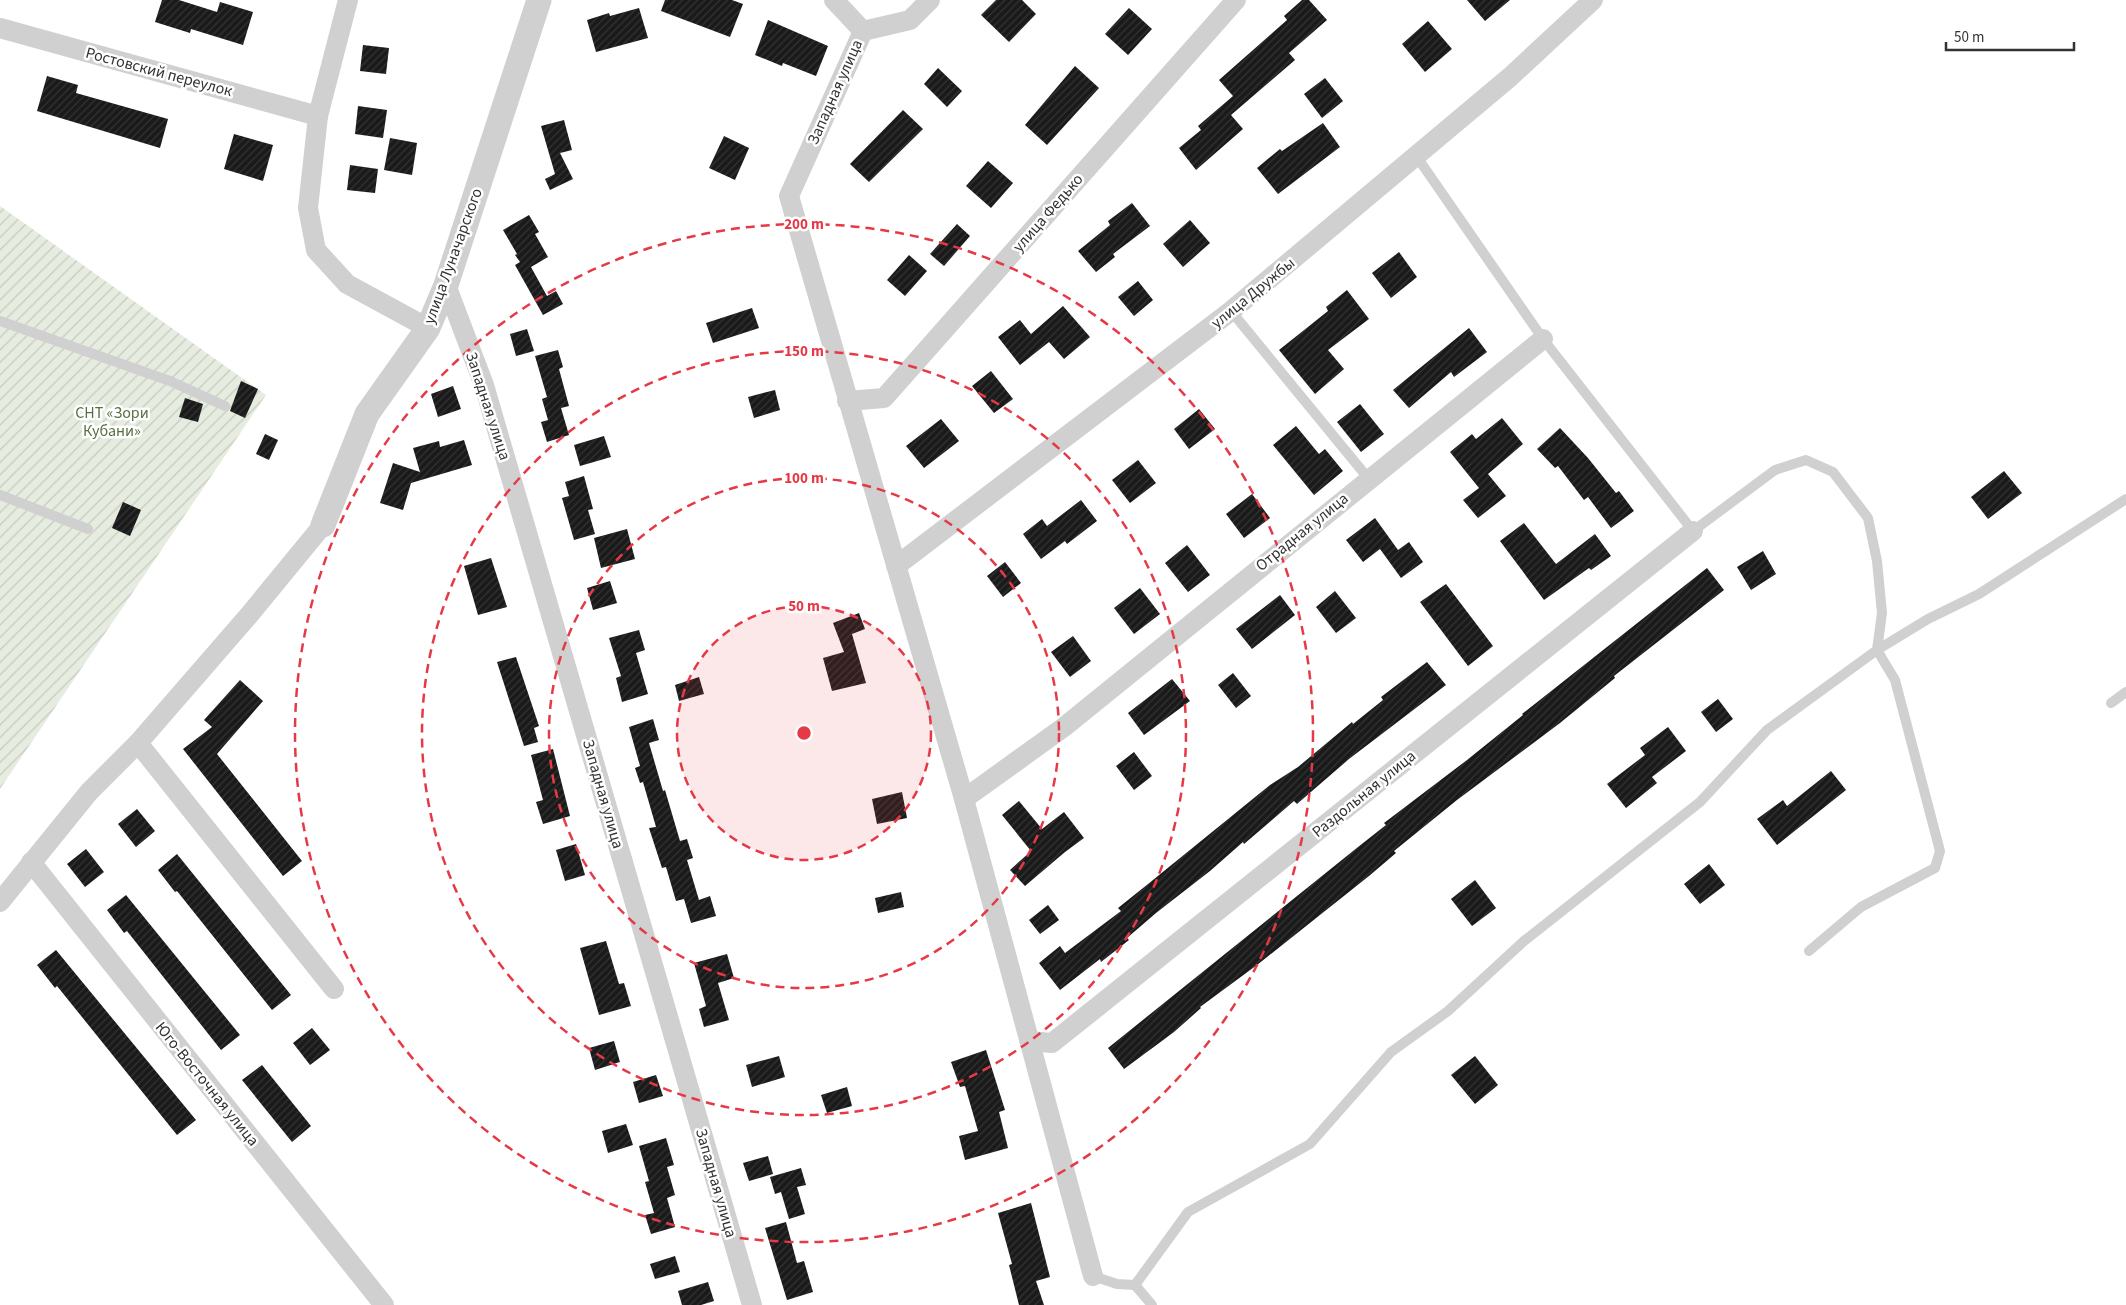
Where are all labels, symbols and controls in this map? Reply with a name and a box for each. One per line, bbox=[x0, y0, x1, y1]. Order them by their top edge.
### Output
scale bar bbox=[1946, 20, 2074, 52]
text: 50 m bbox=[1954, 27, 1984, 48]
street label: Западная улица bbox=[802, 36, 868, 148]
street label: Ростовский переулок bbox=[83, 42, 235, 102]
street label: улица Федько bbox=[1008, 169, 1088, 257]
street label: улица Луначарского bbox=[418, 185, 488, 327]
text: 200 m bbox=[784, 214, 824, 235]
street label: улица Дружбы bbox=[1206, 252, 1300, 334]
text: 150 m bbox=[784, 341, 824, 362]
street label: Западная улица bbox=[460, 349, 516, 463]
park label: СНТ «Зори Кубани» bbox=[75, 402, 149, 442]
text: 100 m bbox=[784, 468, 824, 489]
street label: Отрадная улица bbox=[1251, 488, 1353, 576]
text: 50 m bbox=[788, 596, 820, 617]
centre of rings bbox=[795, 724, 813, 742]
street label: Западная улица bbox=[577, 737, 629, 851]
street label: Раздольная улица bbox=[1307, 745, 1421, 843]
street label: Юго-Восточная улица bbox=[150, 1017, 264, 1151]
street label: Западная улица bbox=[690, 1126, 742, 1240]

